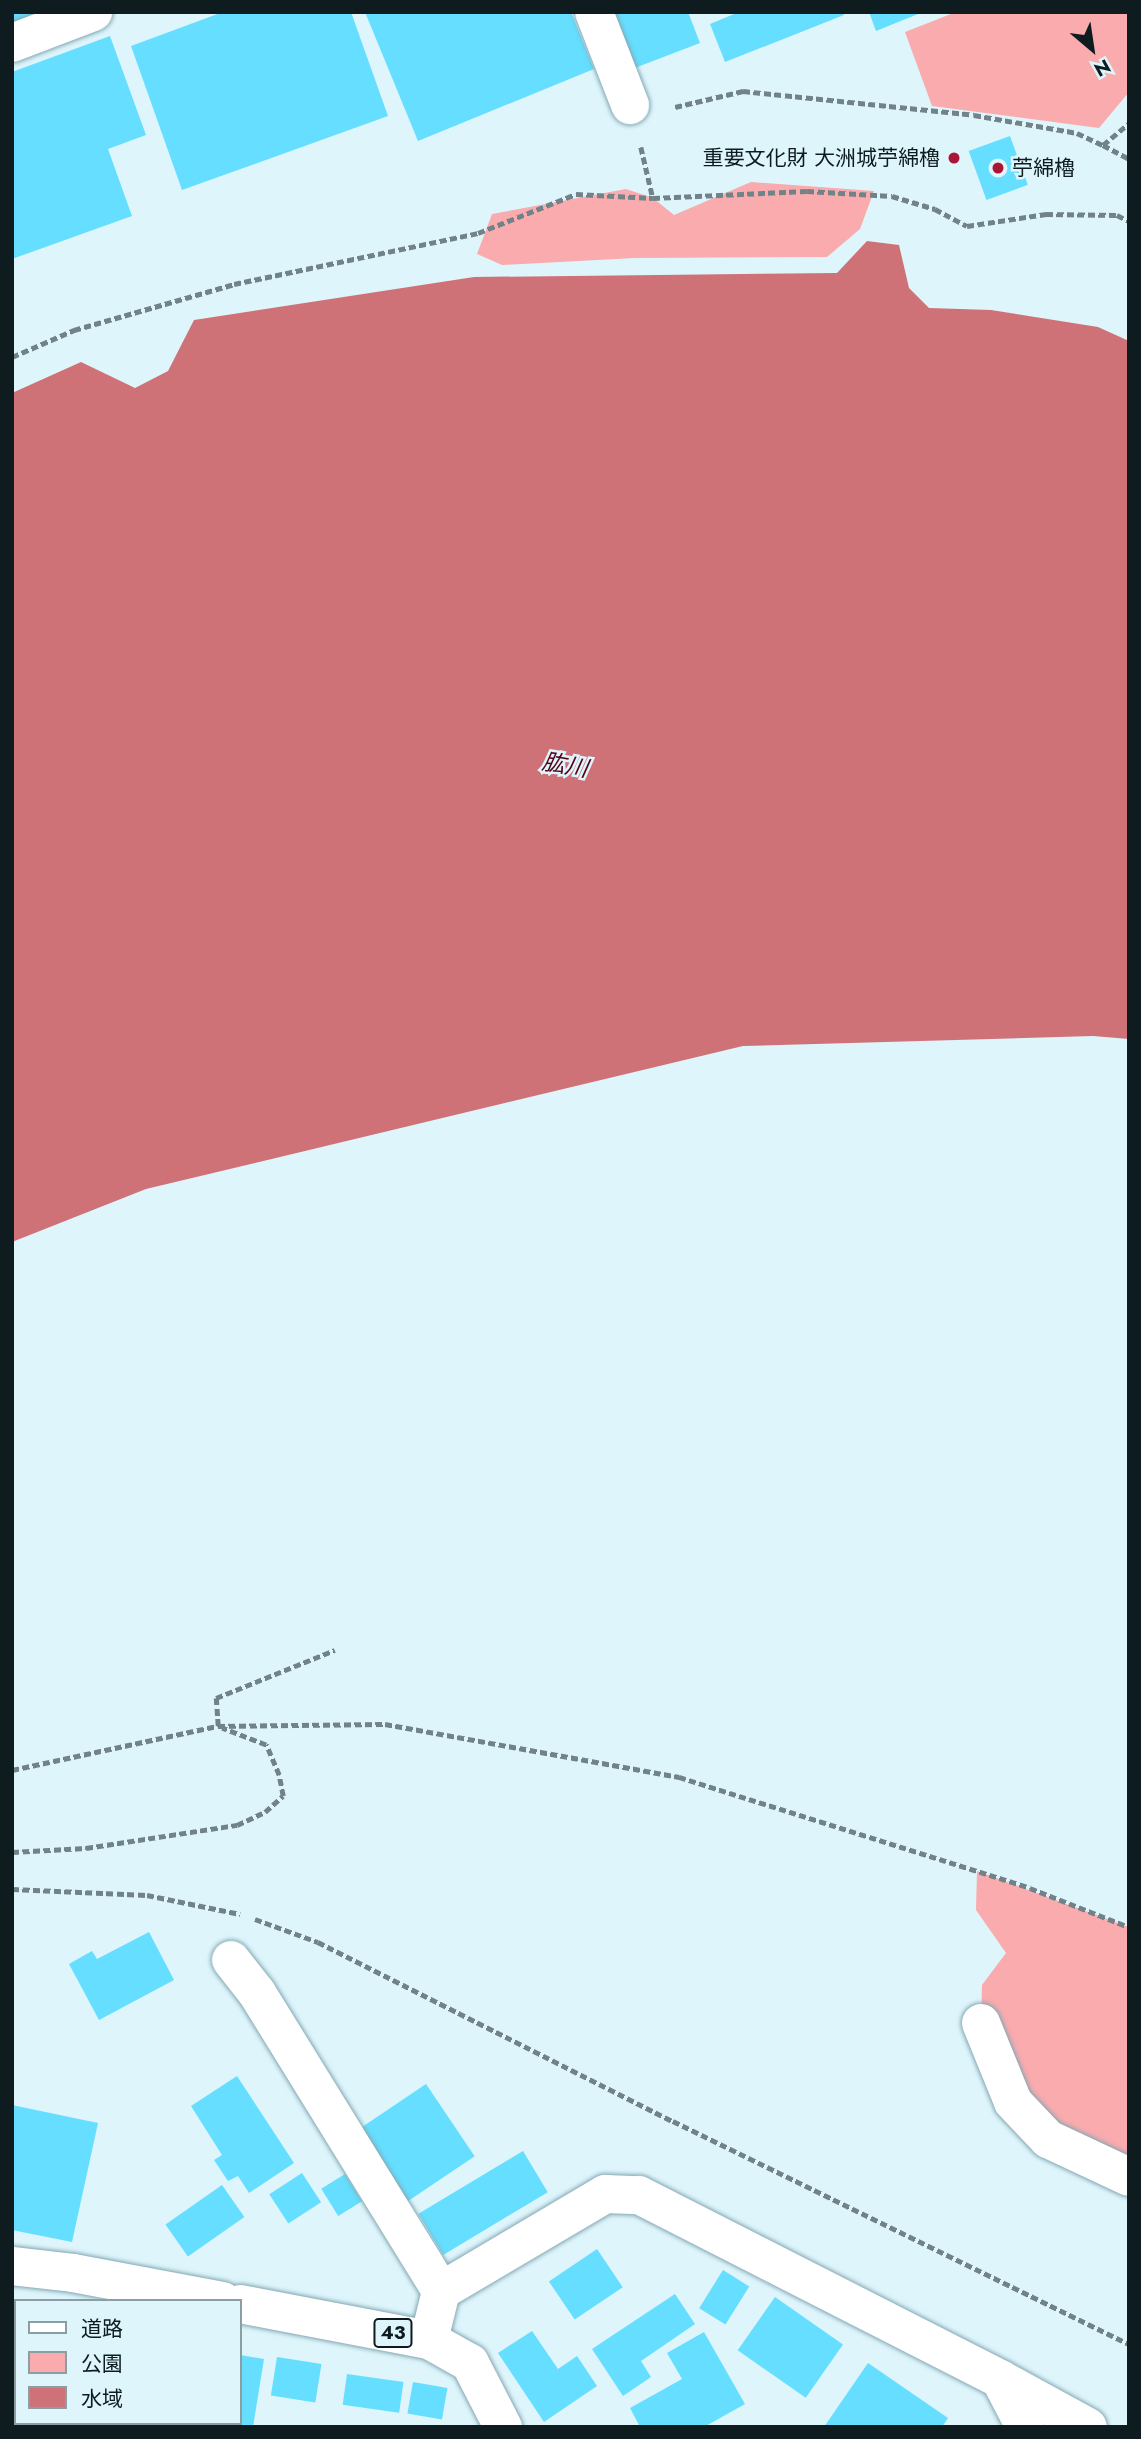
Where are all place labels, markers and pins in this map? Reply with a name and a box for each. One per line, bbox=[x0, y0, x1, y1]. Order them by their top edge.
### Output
place label: 重要文化財 大洲城苧綿櫓 bbox=[703, 145, 940, 171]
marker: 重要文化財 大洲城苧綿櫓 bbox=[946, 150, 962, 166]
place label: 苧綿櫓 bbox=[1012, 155, 1075, 181]
marker: 苧綿櫓 bbox=[990, 160, 1006, 176]

